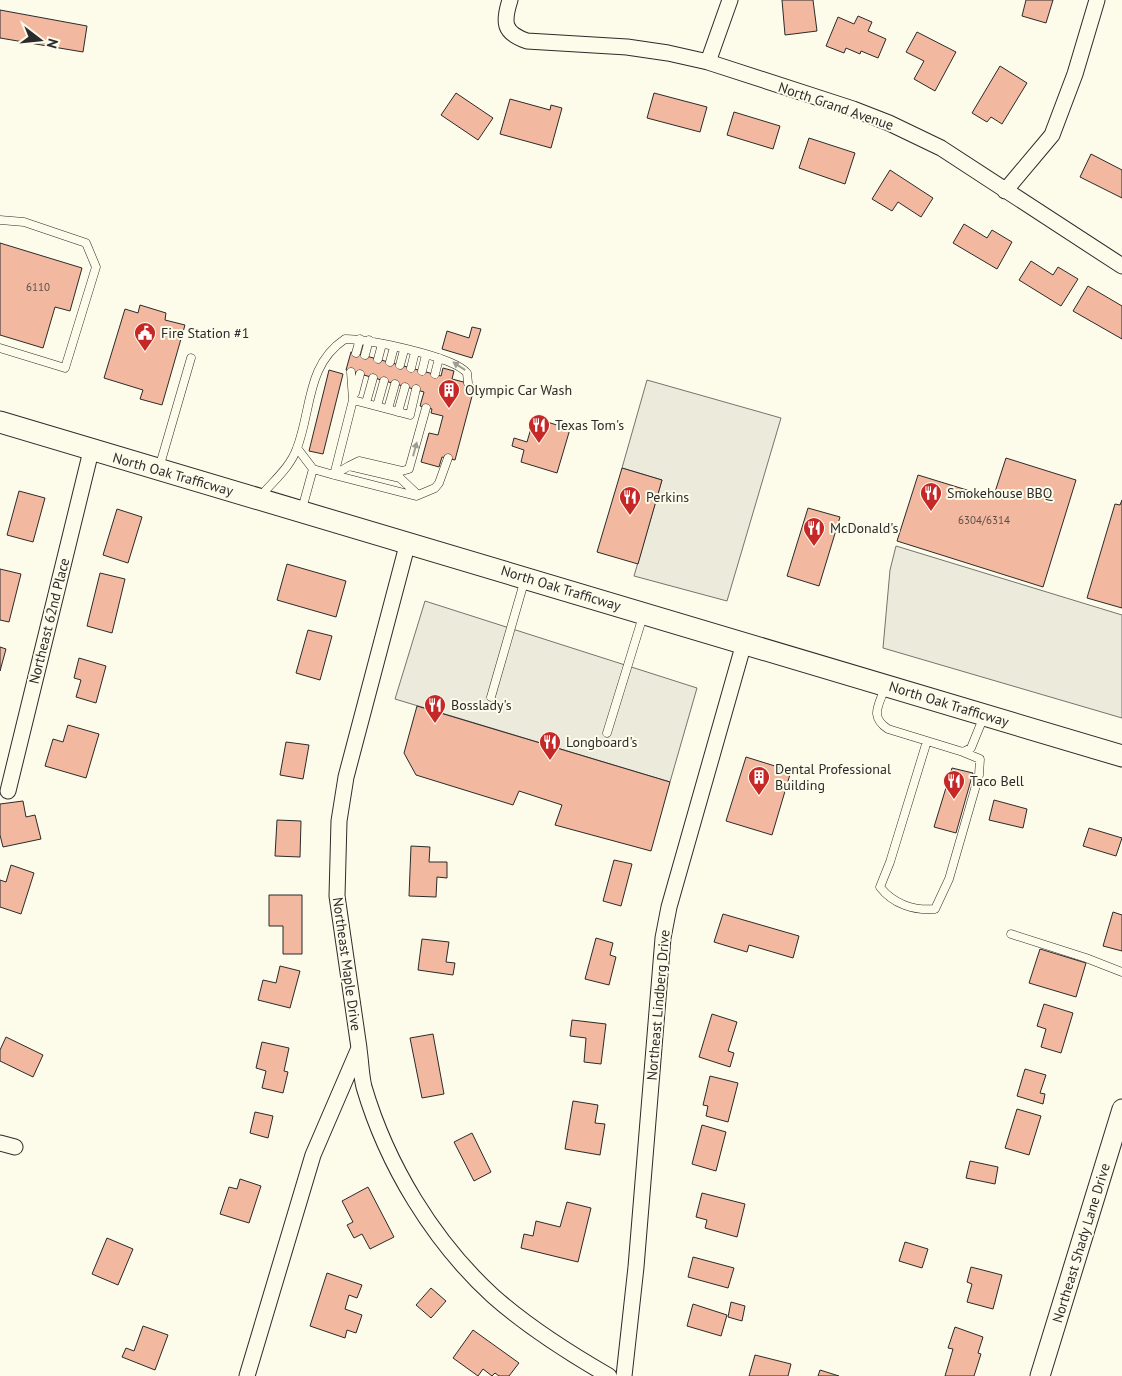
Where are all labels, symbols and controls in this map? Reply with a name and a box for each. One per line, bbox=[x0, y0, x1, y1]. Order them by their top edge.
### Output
north arrow bbox=[15, 15, 65, 65]
text: N bbox=[43, 37, 62, 50]
street label: North Grand Avenue bbox=[776, 78, 896, 134]
house number: 6110 bbox=[26, 280, 50, 294]
public building icon: Fire Station #1 bbox=[133, 321, 157, 352]
place label: Fire Station #1 bbox=[161, 324, 249, 342]
one-way arrow bbox=[452, 362, 465, 371]
building icon: Olympic Car Wash bbox=[437, 378, 461, 409]
place label: Olympic Car Wash bbox=[465, 381, 572, 399]
restaurant icon: Texas Tom's bbox=[527, 413, 551, 444]
place label: Texas Tom's bbox=[555, 416, 624, 434]
one-way arrow bbox=[411, 442, 419, 457]
street label: North Oak Trafficway bbox=[111, 448, 236, 500]
restaurant icon: Smokehouse BBQ bbox=[919, 481, 943, 512]
place label: Smokehouse BBQ bbox=[947, 484, 1053, 502]
restaurant icon: Perkins bbox=[618, 485, 642, 516]
place label: Perkins bbox=[646, 488, 689, 506]
house number: 6304/6314 bbox=[958, 513, 1010, 527]
restaurant icon: McDonald's bbox=[802, 516, 826, 547]
place label: McDonald's bbox=[830, 519, 898, 537]
street label: Northeast 62nd Place bbox=[25, 556, 73, 686]
street label: North Oak Trafficway bbox=[499, 561, 624, 615]
street label: North Oak Trafficway bbox=[887, 677, 1012, 731]
restaurant icon: Bosslady's bbox=[423, 693, 447, 724]
place label: Bosslady's bbox=[451, 696, 512, 714]
restaurant icon: Longboard's bbox=[538, 730, 562, 761]
place label: Longboard's bbox=[566, 733, 638, 751]
place label: Dental Professional Building bbox=[775, 760, 891, 794]
building icon: Dental Professional Building bbox=[747, 765, 771, 796]
restaurant icon: Taco Bell bbox=[942, 769, 966, 800]
place label: Taco Bell bbox=[970, 772, 1024, 790]
street label: Northeast Maple Drive bbox=[329, 896, 365, 1032]
street label: Northeast Lindberg Drive bbox=[642, 929, 674, 1081]
street label: Northeast Shady Lane Drive bbox=[1048, 1161, 1114, 1325]

